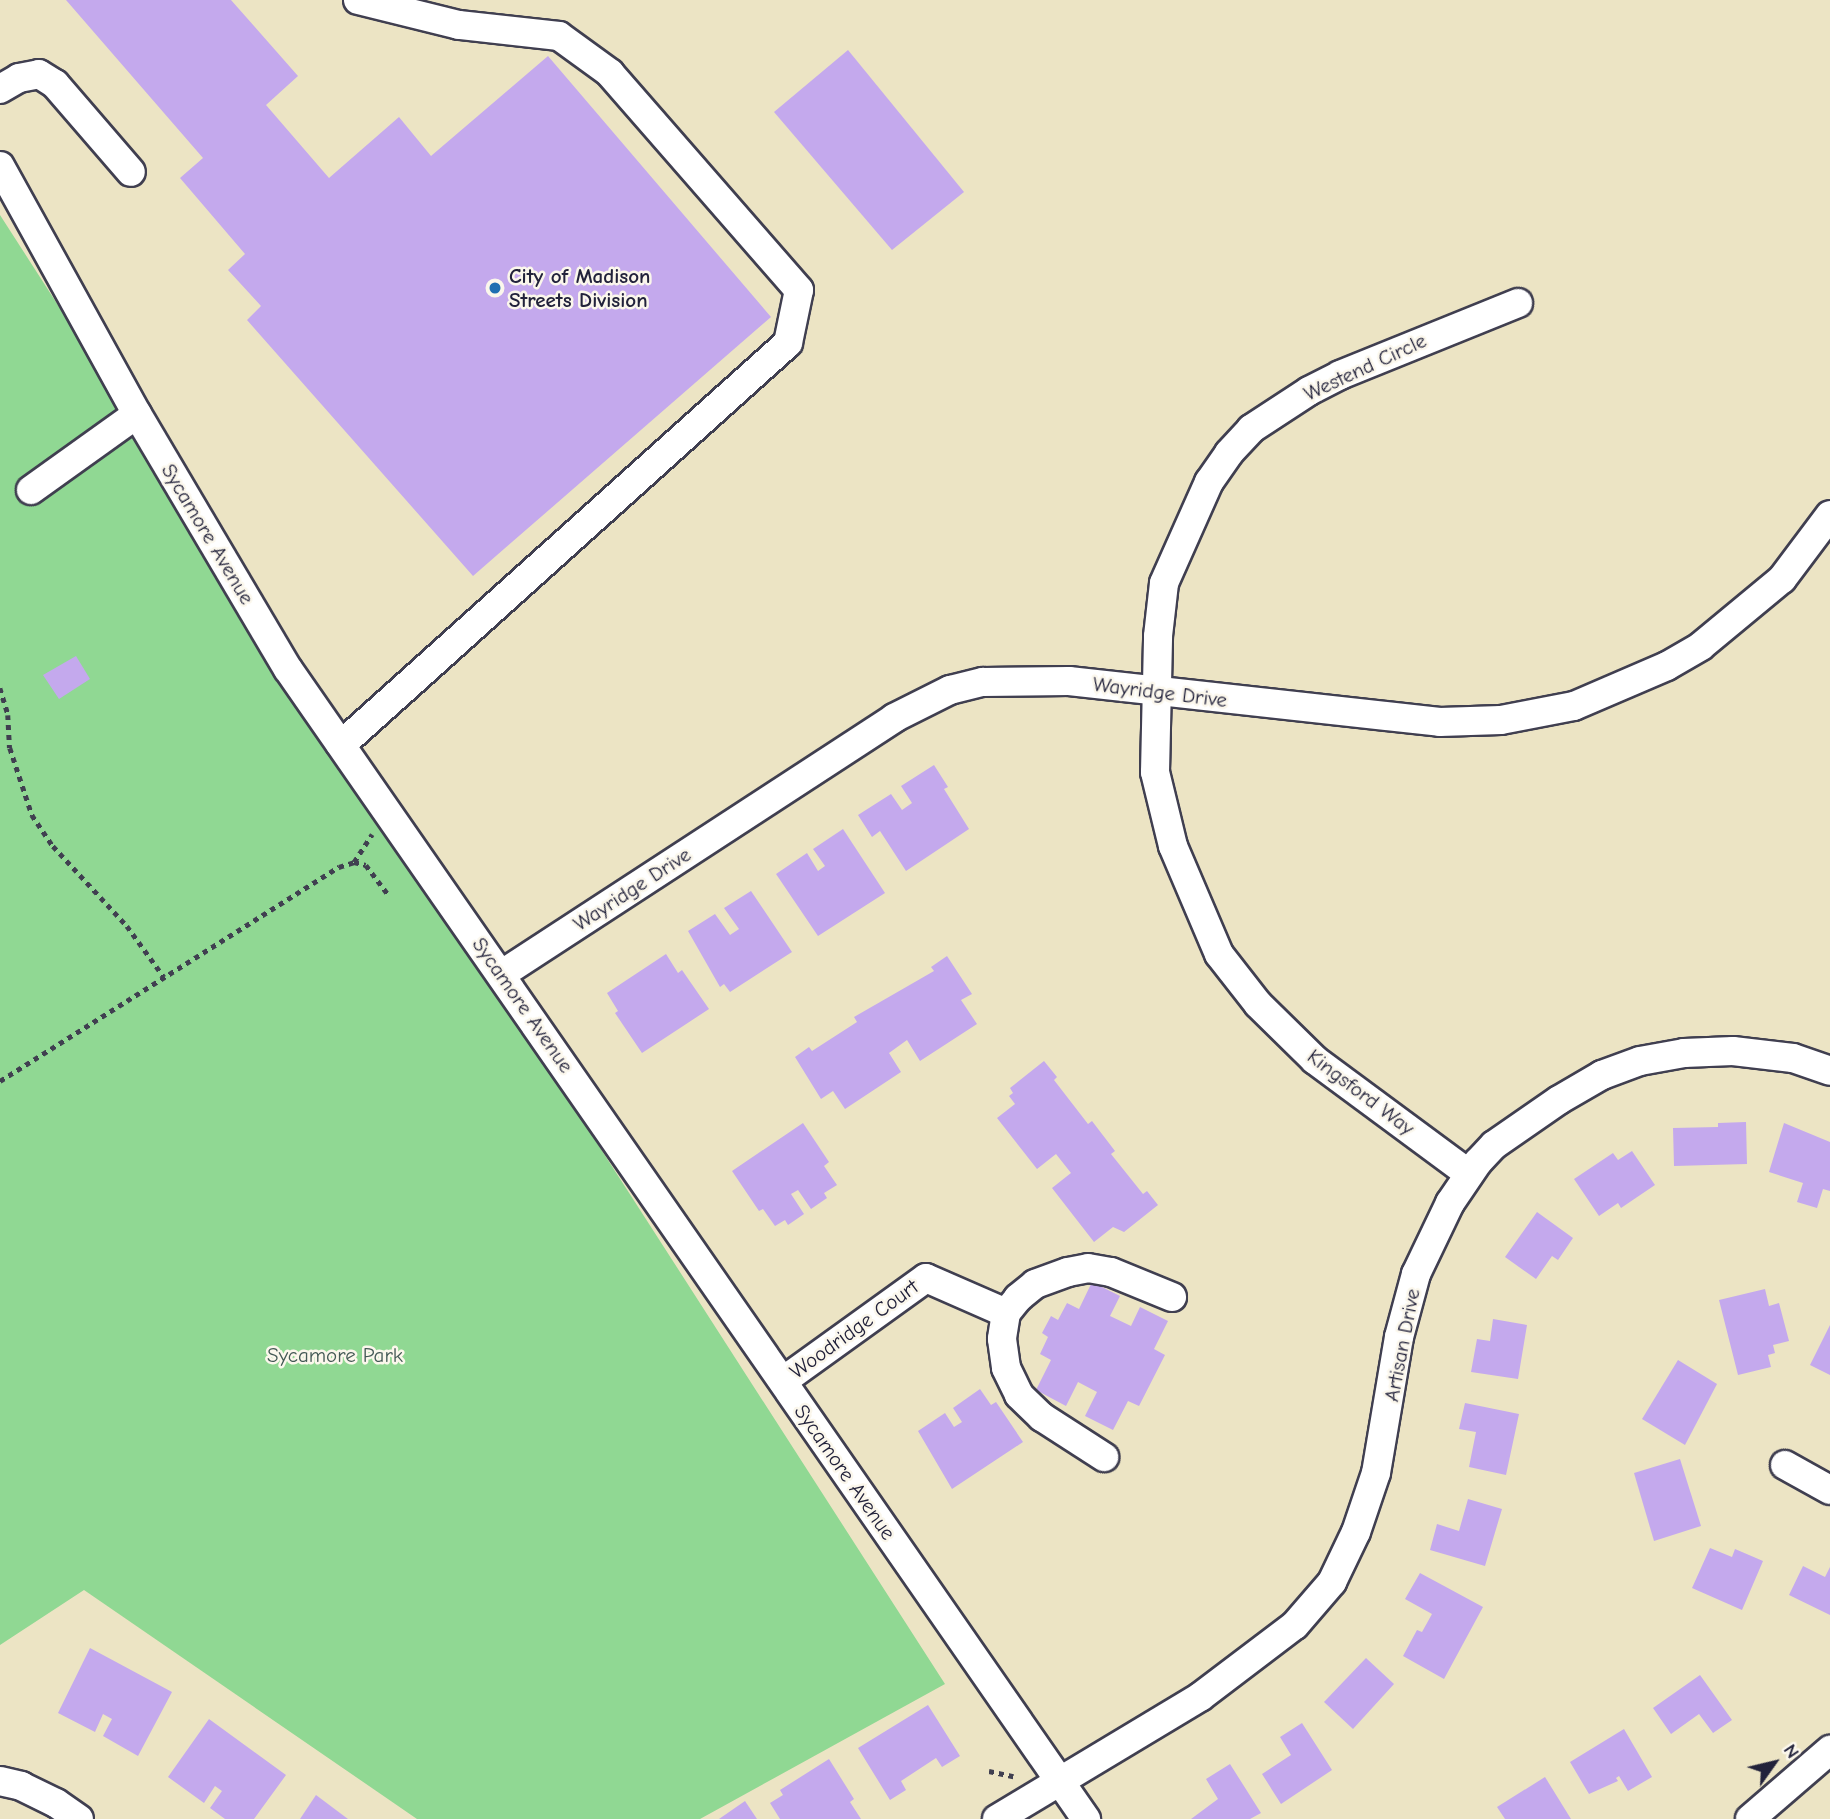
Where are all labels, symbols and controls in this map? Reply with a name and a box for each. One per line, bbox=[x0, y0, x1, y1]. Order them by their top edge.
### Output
place label: City of Madison Streets Division bbox=[509, 263, 651, 313]
marker: City of Madison Streets Division bbox=[487, 280, 503, 296]
street label: Westend Circle bbox=[1300, 328, 1430, 406]
street label: Sycamore Avenue bbox=[156, 459, 260, 609]
street label: Wayridge Drive bbox=[1091, 671, 1229, 713]
street label: Wayridge Drive bbox=[568, 842, 696, 936]
street label: Sycamore Avenue bbox=[467, 932, 579, 1078]
street label: Kingsford Way bbox=[1302, 1044, 1420, 1140]
street label: Woodridge Court bbox=[785, 1274, 923, 1384]
street label: Artisan Drive bbox=[1379, 1286, 1425, 1404]
park label: Sycamore Park bbox=[267, 1342, 403, 1368]
street label: Sycamore Avenue bbox=[789, 1399, 901, 1545]
north arrow bbox=[1739, 1728, 1809, 1798]
text: N bbox=[1779, 1740, 1804, 1763]

